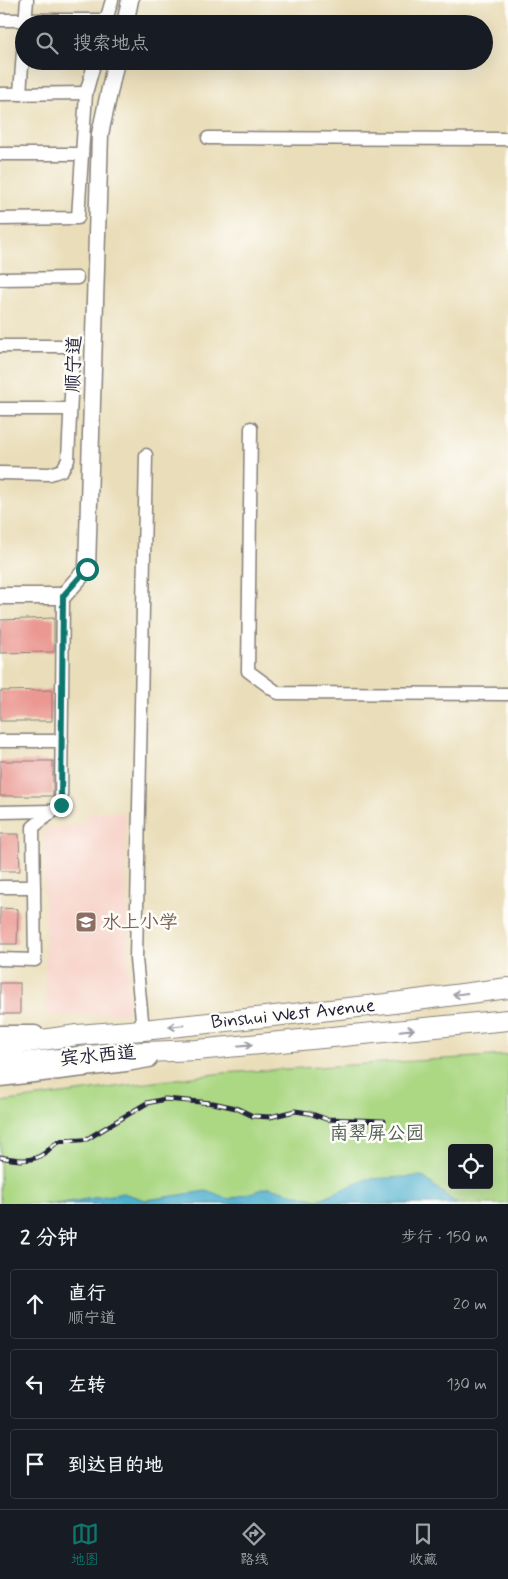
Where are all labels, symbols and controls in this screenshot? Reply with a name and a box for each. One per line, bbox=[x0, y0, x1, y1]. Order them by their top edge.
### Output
search box bbox=[15, 15, 493, 70]
icon: search bbox=[33, 29, 61, 57]
text: 搜索地点 bbox=[73, 31, 149, 56]
street label: 顺宁道 bbox=[61, 335, 87, 393]
route start bbox=[76, 558, 99, 581]
route end bbox=[50, 794, 73, 817]
school or university icon: 水上小学 bbox=[74, 910, 98, 934]
place label: 水上小学 bbox=[102, 910, 178, 935]
one-way arrow bbox=[452, 990, 468, 1000]
street label: Binshui West Avenue bbox=[210, 993, 376, 1035]
one-way arrow bbox=[169, 1021, 185, 1031]
one-way arrow bbox=[399, 1025, 415, 1035]
street label: 宾水西道 bbox=[59, 1040, 137, 1072]
one-way arrow bbox=[237, 1040, 253, 1050]
park label: 南翠屏公园 bbox=[329, 1121, 425, 1146]
map controls bbox=[448, 1144, 493, 1189]
button: locate bbox=[448, 1144, 493, 1189]
text: 2 分钟 bbox=[20, 1224, 78, 1252]
text: 步行 · 150 m bbox=[401, 1227, 488, 1248]
text: 直行 bbox=[68, 1281, 106, 1306]
icon: ahead bbox=[21, 1290, 49, 1318]
text: 20 m bbox=[453, 1294, 487, 1315]
text: 顺宁道 bbox=[68, 1308, 116, 1329]
icon: left bbox=[21, 1370, 49, 1398]
text: 左转 bbox=[68, 1373, 106, 1398]
text: 130 m bbox=[446, 1374, 487, 1395]
icon: arrive bbox=[21, 1450, 49, 1478]
text: 到达目的地 bbox=[68, 1453, 163, 1478]
tab: 地图 bbox=[71, 1520, 99, 1569]
tab: 路线 bbox=[240, 1520, 268, 1569]
tab: 收藏 bbox=[409, 1520, 437, 1569]

